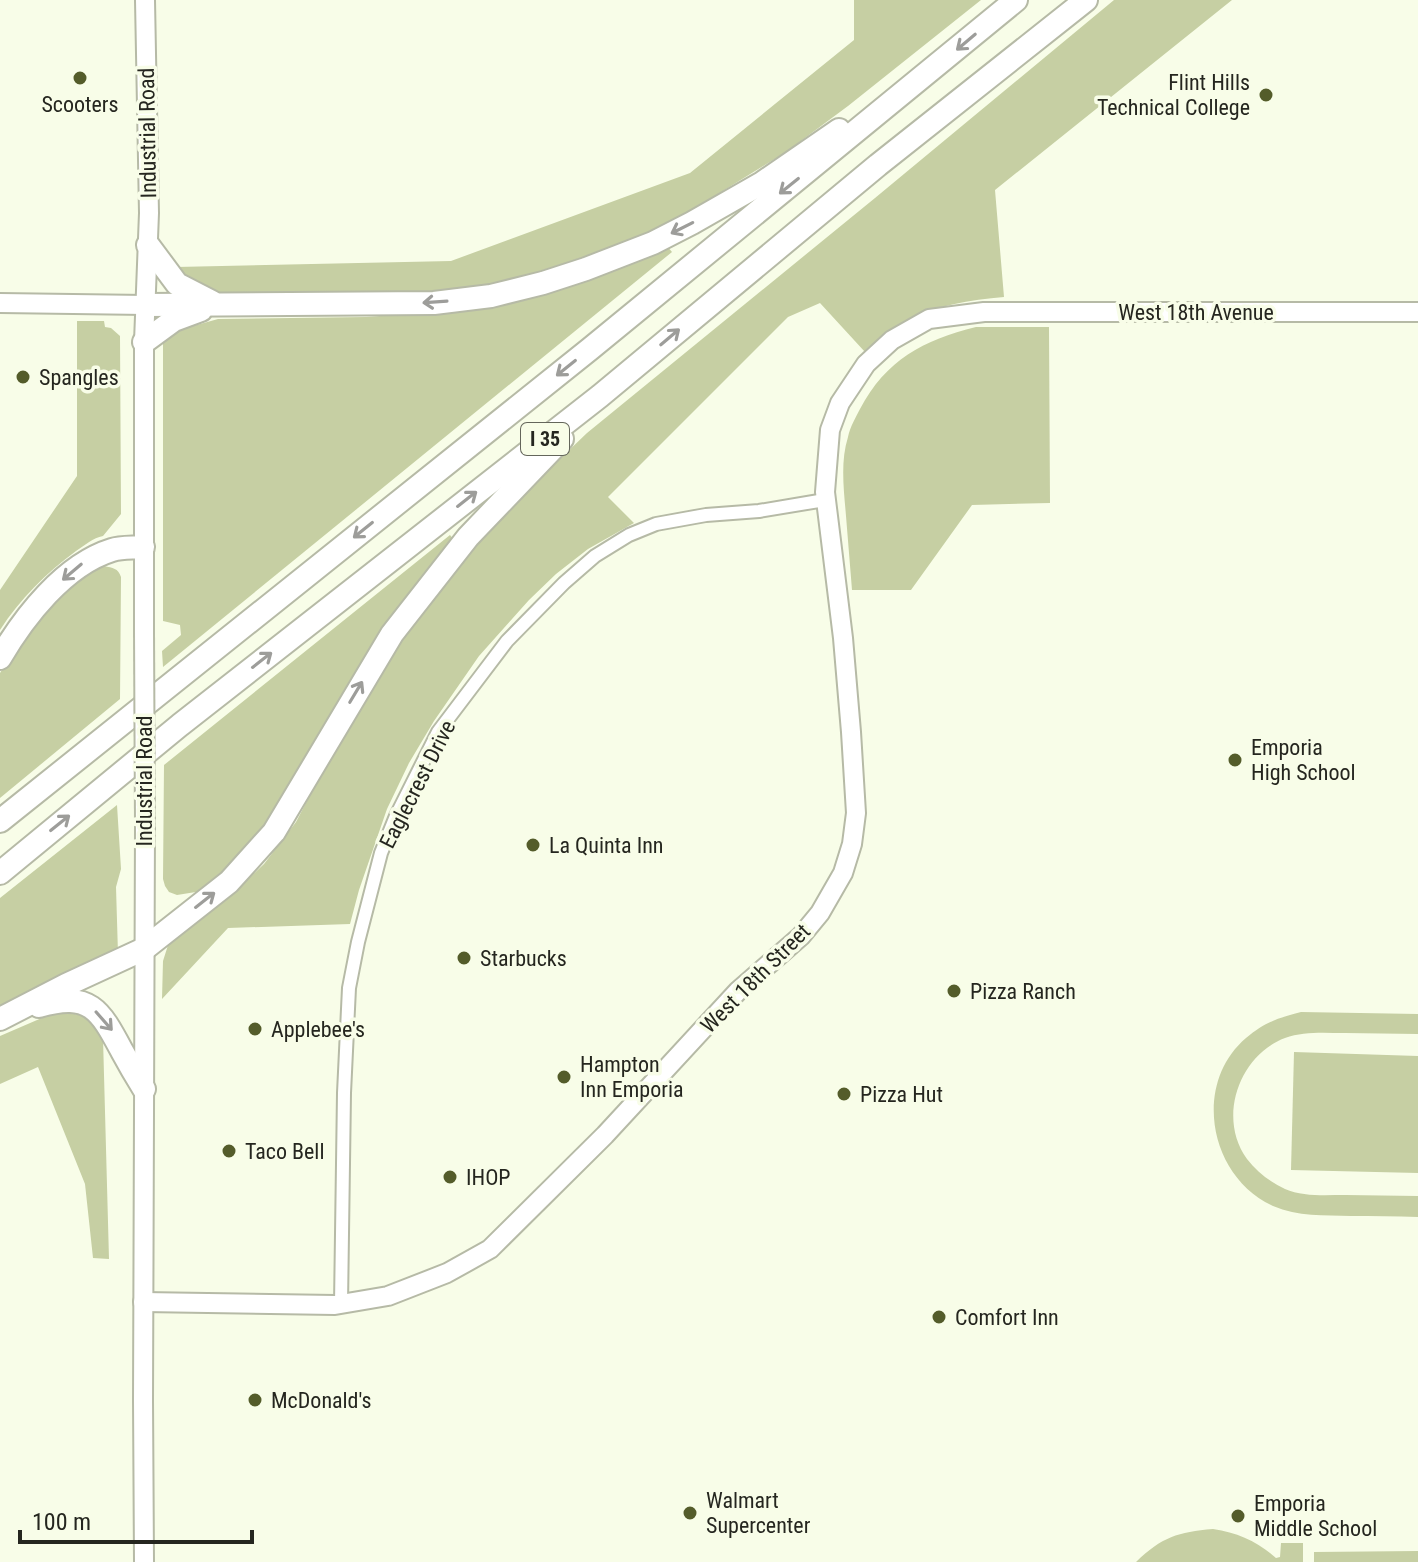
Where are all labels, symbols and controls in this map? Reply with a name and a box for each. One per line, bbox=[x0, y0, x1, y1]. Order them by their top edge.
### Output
one-way arrow bbox=[956, 33, 976, 51]
street label: Industrial Road bbox=[134, 67, 161, 199]
marker: Scooters bbox=[71, 69, 89, 87]
place label: Flint Hills Technical College bbox=[1097, 70, 1250, 120]
marker: Flint Hills Technical College bbox=[1257, 86, 1275, 104]
place label: Scooters bbox=[41, 92, 119, 117]
one-way arrow bbox=[779, 177, 800, 195]
one-way arrow bbox=[671, 221, 695, 236]
one-way arrow bbox=[422, 295, 449, 310]
street label: West 18th Avenue bbox=[1118, 300, 1274, 325]
one-way arrow bbox=[660, 328, 680, 346]
one-way arrow bbox=[556, 359, 577, 377]
place label: Spangles bbox=[39, 365, 119, 390]
marker: Spangles bbox=[14, 368, 32, 386]
road number: I 35 bbox=[521, 423, 569, 455]
one-way arrow bbox=[456, 491, 477, 508]
one-way arrow bbox=[353, 522, 374, 539]
one-way arrow bbox=[62, 563, 83, 581]
one-way arrow bbox=[251, 651, 272, 668]
one-way arrow bbox=[349, 681, 365, 704]
street label: Industrial Road bbox=[132, 716, 157, 846]
street label: Eaglecrest Drive bbox=[374, 716, 460, 852]
place label: Emporia High School bbox=[1251, 735, 1356, 785]
marker: Emporia High School bbox=[1226, 751, 1244, 769]
one-way arrow bbox=[49, 814, 70, 832]
place label: La Quinta Inn bbox=[549, 833, 664, 858]
marker: La Quinta Inn bbox=[524, 836, 542, 854]
one-way arrow bbox=[194, 892, 215, 909]
street label: West 18th Street bbox=[696, 919, 815, 1038]
place label: Starbucks bbox=[480, 946, 567, 971]
marker: Starbucks bbox=[455, 949, 473, 967]
place label: Pizza Ranch bbox=[970, 979, 1076, 1004]
marker: Pizza Ranch bbox=[945, 982, 963, 1000]
one-way arrow bbox=[94, 1010, 113, 1031]
place label: Applebee's bbox=[271, 1017, 365, 1042]
marker: Applebee's bbox=[246, 1020, 264, 1038]
place label: Hampton Inn Emporia bbox=[580, 1052, 684, 1102]
marker: Hampton Inn Emporia bbox=[555, 1068, 573, 1086]
place label: Pizza Hut bbox=[860, 1082, 943, 1107]
marker: Pizza Hut bbox=[835, 1085, 853, 1103]
place label: Taco Bell bbox=[245, 1139, 324, 1164]
marker: Taco Bell bbox=[220, 1142, 238, 1160]
place label: IHOP bbox=[466, 1165, 511, 1190]
marker: IHOP bbox=[441, 1168, 459, 1186]
place label: Comfort Inn bbox=[955, 1305, 1059, 1330]
marker: Comfort Inn bbox=[930, 1308, 948, 1326]
place label: McDonald's bbox=[271, 1388, 372, 1413]
marker: McDonald's bbox=[246, 1391, 264, 1409]
place label: Walmart Supercenter bbox=[706, 1488, 811, 1538]
place label: Emporia Middle School bbox=[1254, 1491, 1377, 1541]
scale bar bbox=[20, 1494, 252, 1544]
marker: Walmart Supercenter bbox=[681, 1504, 699, 1522]
marker: Emporia Middle School bbox=[1229, 1507, 1247, 1525]
text: 100 m bbox=[32, 1508, 91, 1536]

